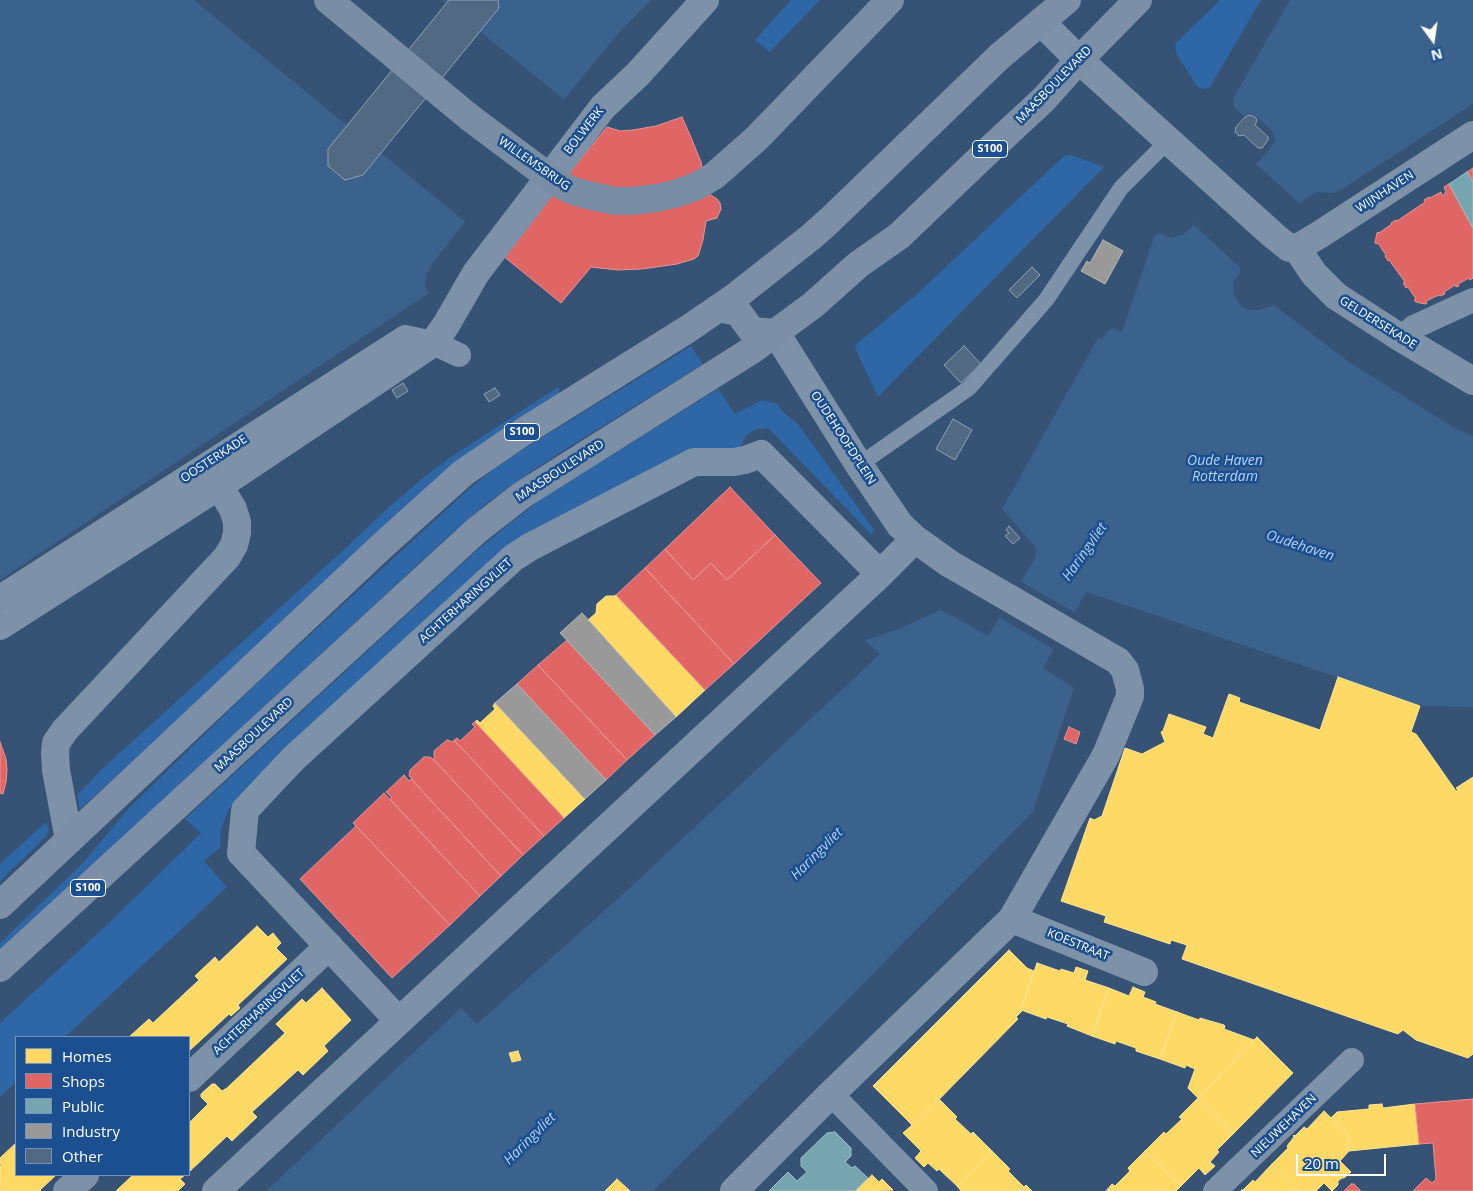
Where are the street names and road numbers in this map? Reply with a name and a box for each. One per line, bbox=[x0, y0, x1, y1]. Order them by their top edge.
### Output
street label: MAASBOULEVARD bbox=[1013, 43, 1095, 127]
street label: BOLWERK bbox=[561, 105, 607, 157]
street label: WILLEMSBRUG bbox=[496, 134, 572, 194]
road number: S100 bbox=[972, 140, 1008, 158]
street label: WIJNHAVEN bbox=[1353, 168, 1417, 216]
street label: GELDERSEKADE bbox=[1337, 294, 1419, 352]
street label: OUDEHOOFDPLEIN bbox=[807, 389, 879, 487]
road number: S100 bbox=[504, 424, 540, 441]
street label: OOSTERKADE bbox=[178, 432, 250, 486]
street label: MAASBOULEVARD bbox=[513, 437, 607, 505]
street label: ACHTERHARINGVLIET bbox=[417, 556, 515, 646]
street label: MAASBOULEVARD bbox=[212, 695, 296, 775]
road number: S100 bbox=[70, 880, 106, 896]
street label: KOESTRAAT bbox=[1045, 926, 1111, 964]
street label: ACHTERHARINGVLIET bbox=[210, 966, 308, 1058]
street label: NIEUWEHAVEN bbox=[1248, 1091, 1320, 1161]

